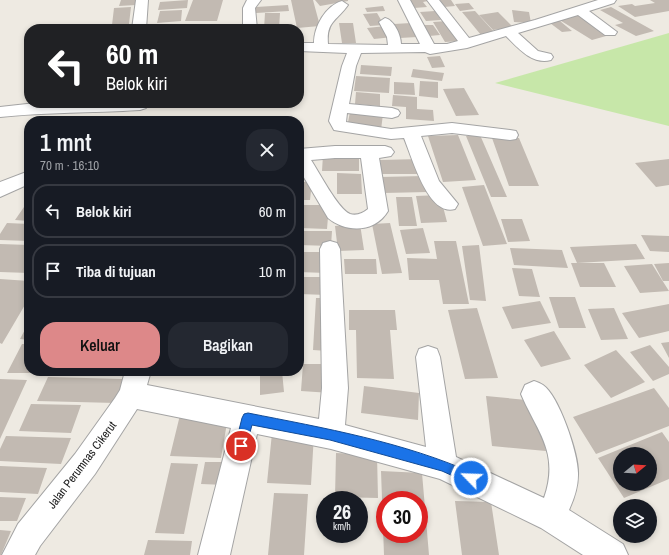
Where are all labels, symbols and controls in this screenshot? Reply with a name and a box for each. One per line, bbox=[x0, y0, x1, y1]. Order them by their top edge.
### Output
text: 60 m bbox=[106, 35, 158, 73]
icon: left bbox=[40, 40, 92, 92]
text: Belok kiri bbox=[106, 71, 168, 96]
text: 1 mnt bbox=[40, 126, 91, 158]
button: close bbox=[246, 129, 288, 171]
text: 70 m · 16:10 bbox=[40, 157, 99, 174]
icon: left bbox=[42, 200, 64, 222]
text: Belok kiri bbox=[76, 201, 131, 222]
text: 60 m bbox=[259, 201, 286, 222]
icon: arrive bbox=[42, 260, 64, 282]
text: Tiba di tujuan bbox=[76, 261, 156, 282]
text: 10 m bbox=[259, 261, 286, 282]
button: Keluar bbox=[40, 322, 160, 368]
button: Bagikan bbox=[168, 322, 288, 368]
street label: Jalan Perumnas Cikerut bbox=[44, 418, 120, 512]
pin bbox=[224, 429, 258, 463]
icon: arrive bbox=[230, 435, 252, 457]
north arrow bbox=[613, 447, 657, 491]
map controls bbox=[613, 447, 657, 543]
position arrow bbox=[450, 457, 492, 499]
speed limit sign: 30 bbox=[376, 491, 428, 543]
text: 26 bbox=[333, 498, 351, 525]
button: layers bbox=[613, 499, 657, 543]
text: km/h bbox=[333, 520, 351, 533]

